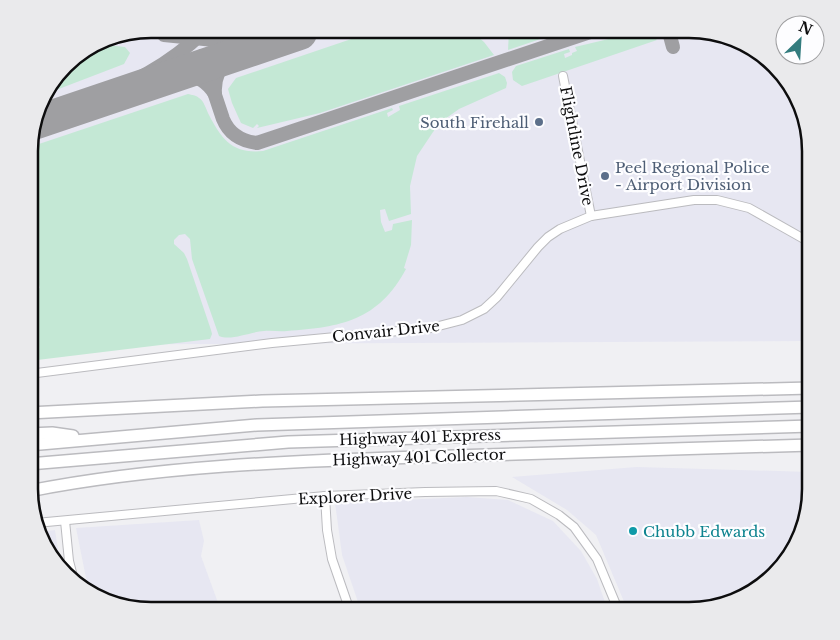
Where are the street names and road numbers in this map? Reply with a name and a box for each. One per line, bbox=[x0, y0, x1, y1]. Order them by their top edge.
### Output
street label: Flightline Drive bbox=[556, 85, 598, 207]
street label: Convair Drive bbox=[331, 316, 441, 346]
street label: Highway 401 Express bbox=[339, 425, 501, 449]
street label: Highway 401 Collector bbox=[332, 444, 507, 470]
street label: Explorer Drive bbox=[297, 484, 413, 508]

